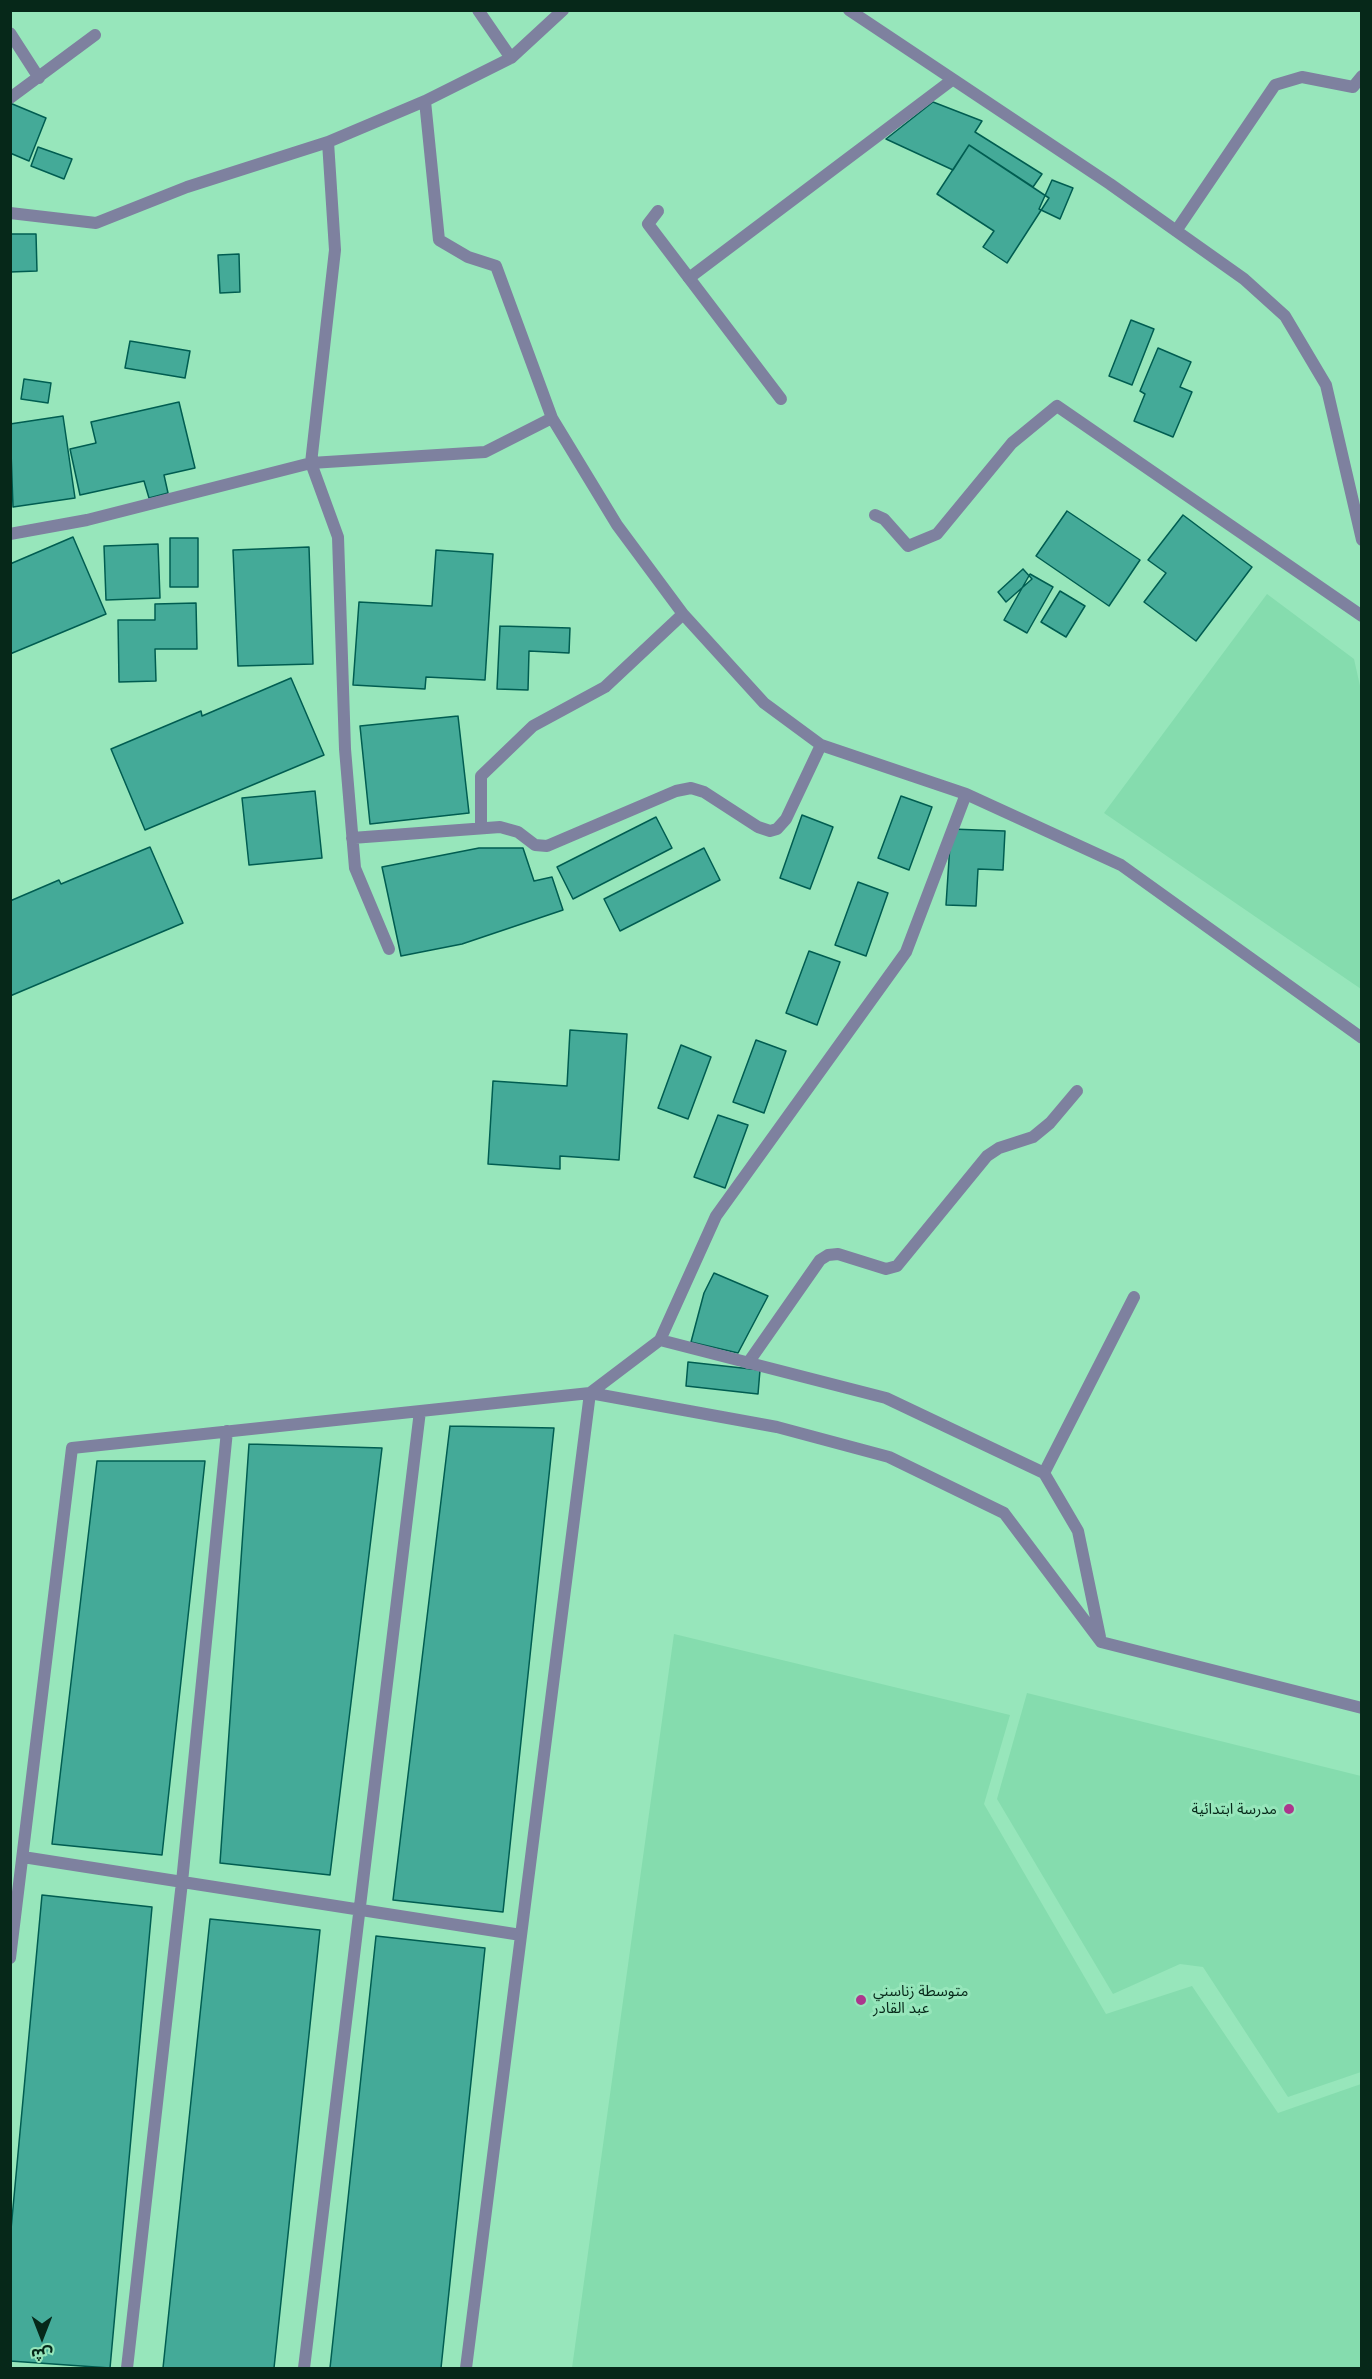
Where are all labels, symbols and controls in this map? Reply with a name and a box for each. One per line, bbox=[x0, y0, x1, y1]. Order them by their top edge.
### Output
place label: مدرسة ابتدائية bbox=[1192, 1800, 1277, 1818]
marker: مدرسة ابتدائية bbox=[1282, 1802, 1296, 1816]
place label: متوسطة زناسني عبد القادر bbox=[873, 1982, 968, 2017]
marker: متوسطة زناسني عبد القادر bbox=[854, 1993, 868, 2007]
north arrow bbox=[12, 2307, 72, 2367]
text: ش bbox=[31, 2345, 53, 2365]

